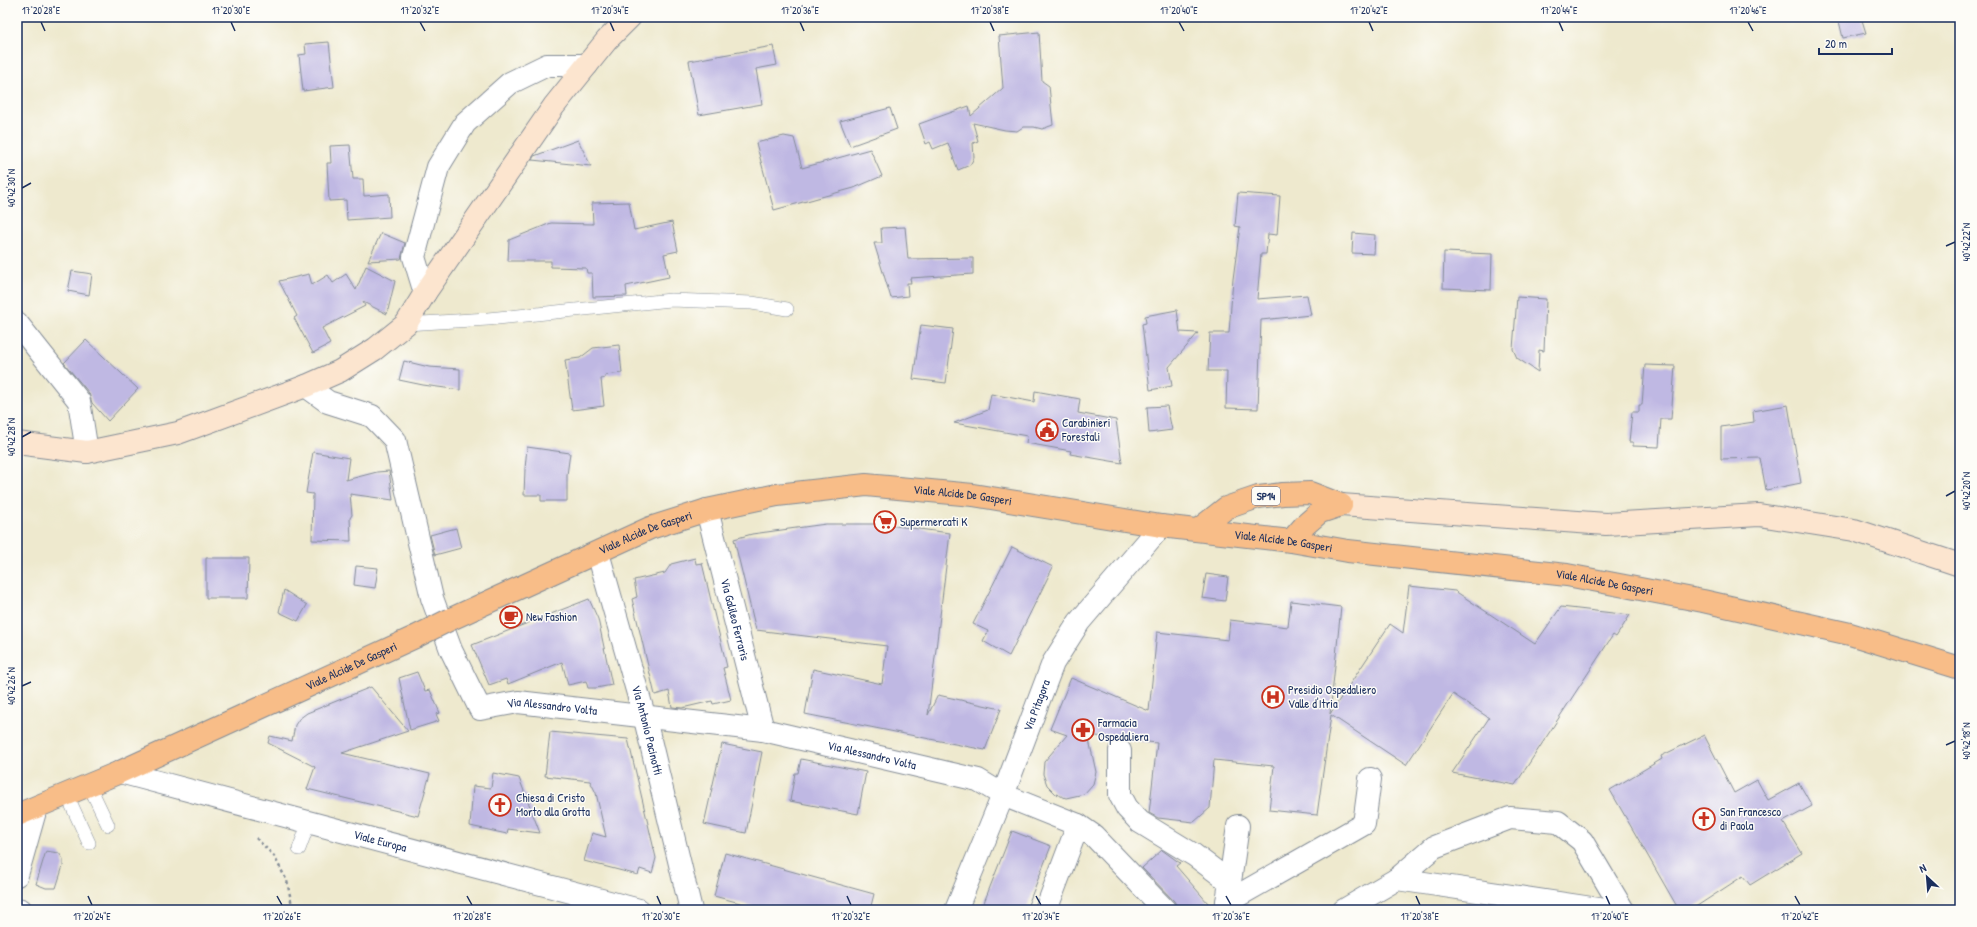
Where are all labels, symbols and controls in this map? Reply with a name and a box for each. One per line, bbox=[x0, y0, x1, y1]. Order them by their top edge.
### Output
text: 17°20'28"E bbox=[22, 4, 61, 17]
text: 17°20'30"E bbox=[212, 4, 251, 17]
text: 17°20'32"E bbox=[401, 4, 440, 17]
text: 17°20'34"E bbox=[591, 4, 629, 17]
text: 17°20'36"E bbox=[781, 4, 819, 17]
text: 17°20'38"E bbox=[971, 4, 1010, 17]
text: 17°20'40"E bbox=[1160, 4, 1198, 17]
text: 17°20'42"E bbox=[1350, 4, 1388, 17]
text: 17°20'44"E bbox=[1541, 4, 1578, 17]
text: 17°20'46"E bbox=[1730, 4, 1767, 17]
scale bar bbox=[1819, 30, 1892, 56]
text: 20 m bbox=[1825, 35, 1847, 52]
text: 40°42'30"N bbox=[5, 169, 18, 207]
text: 40°42'22"N bbox=[1960, 223, 1973, 261]
place label: Carabinieri Forestali bbox=[1061, 414, 1110, 445]
public building icon: Carabinieri Forestali bbox=[1034, 417, 1060, 443]
text: 40°42'28"N bbox=[5, 418, 18, 456]
text: 40°42'20"N bbox=[1960, 472, 1973, 510]
street label: Viale Alcide De Gasperi bbox=[913, 480, 1013, 509]
road number: SP14 bbox=[1252, 487, 1280, 505]
street label: Viale Alcide De Gasperi bbox=[596, 506, 694, 558]
supermarket icon: Supermercati K bbox=[872, 509, 898, 535]
place label: Supermercati K bbox=[900, 513, 968, 530]
street label: Viale Alcide De Gasperi bbox=[1233, 526, 1334, 556]
street label: Viale Alcide De Gasperi bbox=[1555, 565, 1655, 599]
street label: Via Galileo Ferraris bbox=[717, 577, 754, 663]
cafe icon: New Fashion bbox=[498, 604, 524, 630]
place label: New Fashion bbox=[526, 608, 577, 625]
street label: Viale Alcide De Gasperi bbox=[302, 637, 400, 694]
text: 40°42'26"N bbox=[5, 667, 18, 705]
street label: Via Pitagora bbox=[1019, 677, 1054, 733]
place label: Presidio Ospedaliero Valle d'Itria bbox=[1288, 681, 1376, 712]
street label: Via Antonio Pacinotti bbox=[628, 683, 667, 777]
hospital icon: Presidio Ospedaliero Valle d'Itria bbox=[1260, 684, 1286, 710]
street label: Via Alessandro Volta bbox=[506, 693, 599, 719]
place label: Farmacia Ospedaliera bbox=[1097, 714, 1149, 745]
pharmacy icon: Farmacia Ospedaliera bbox=[1070, 717, 1096, 743]
text: 40°42'18"N bbox=[1960, 723, 1973, 759]
street label: Via Alessandro Volta bbox=[826, 736, 918, 773]
place label: Chiesa di Cristo Morto alla Grotta bbox=[516, 789, 590, 820]
church icon: Chiesa di Cristo Morto alla Grotta bbox=[487, 792, 513, 818]
place label: San Francesco di Paola bbox=[1720, 803, 1781, 834]
church icon: San Francesco di Paola bbox=[1691, 806, 1717, 832]
street label: Viale Europa bbox=[352, 825, 409, 856]
north arrow bbox=[1907, 857, 1947, 897]
text: N bbox=[1917, 860, 1928, 876]
text: 17°20'24"E bbox=[73, 910, 111, 923]
text: 17°20'26"E bbox=[263, 910, 301, 923]
text: 17°20'28"E bbox=[453, 910, 492, 923]
text: 17°20'30"E bbox=[642, 910, 681, 923]
text: 17°20'32"E bbox=[832, 910, 871, 923]
text: 17°20'34"E bbox=[1022, 910, 1060, 923]
text: 17°20'36"E bbox=[1212, 910, 1250, 923]
text: 17°20'38"E bbox=[1401, 910, 1440, 923]
text: 17°20'40"E bbox=[1591, 910, 1629, 923]
text: 17°20'42"E bbox=[1781, 910, 1819, 923]

